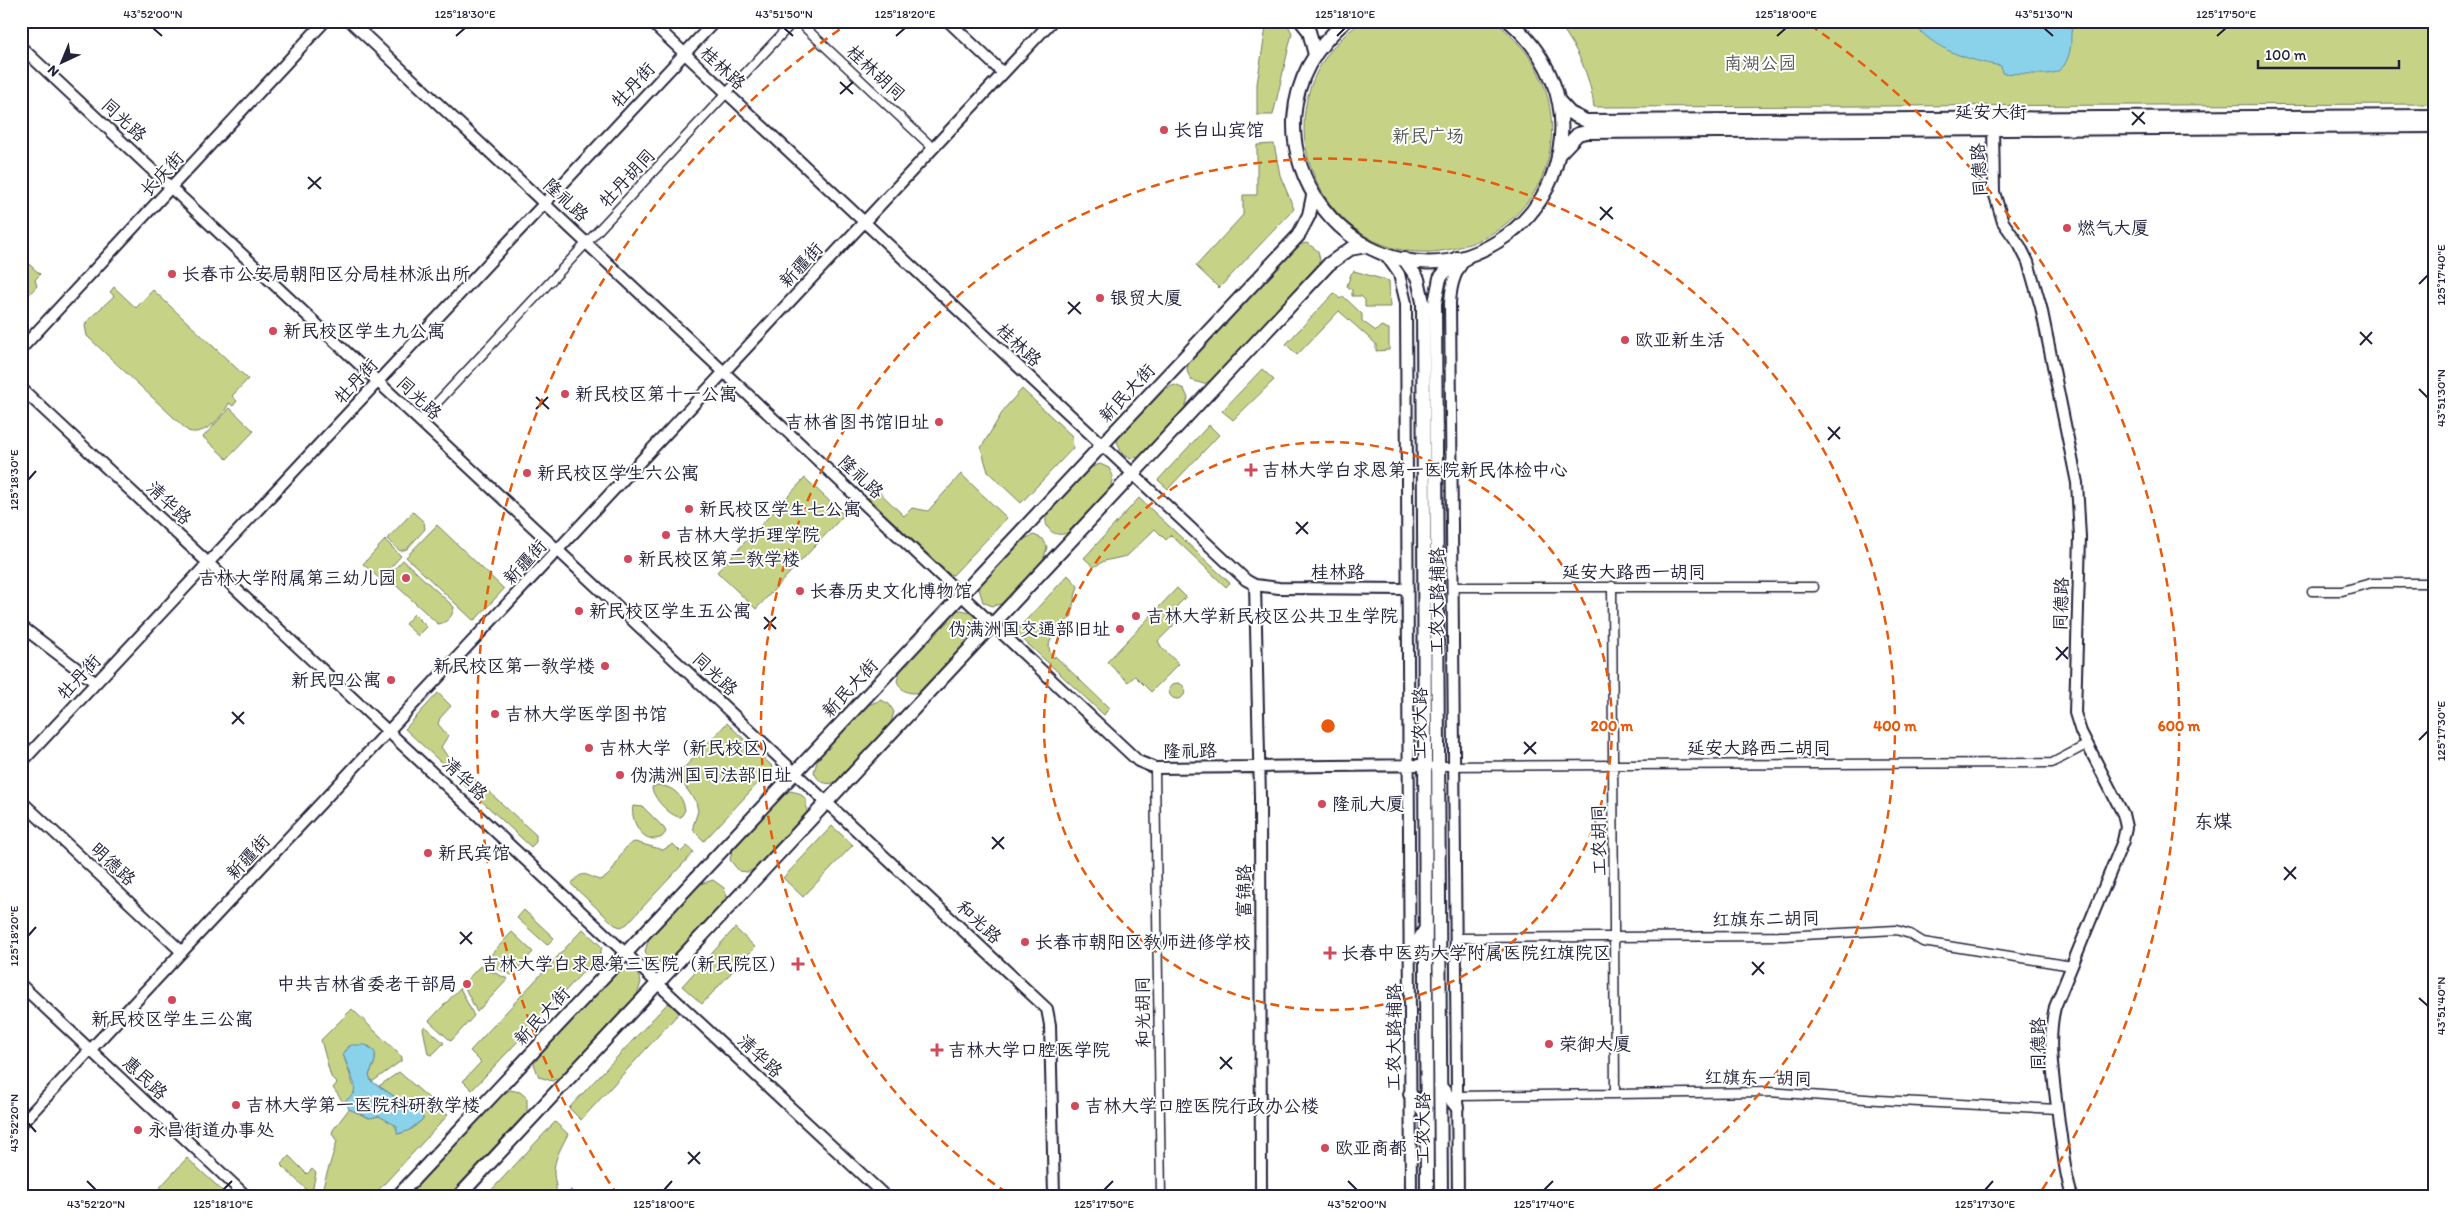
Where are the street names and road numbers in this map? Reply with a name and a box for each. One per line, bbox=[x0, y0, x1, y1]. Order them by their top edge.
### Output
street label: 桂林胡同 bbox=[842, 40, 910, 106]
street label: 桂林路 bbox=[696, 42, 750, 94]
street label: 牡丹街 bbox=[607, 58, 659, 112]
street label: 同光路 bbox=[97, 94, 151, 146]
street label: 延安大街 bbox=[1955, 101, 2027, 123]
street label: 同德路 bbox=[1967, 142, 1991, 198]
street label: 牡丹胡同 bbox=[594, 144, 660, 212]
street label: 长庆街 bbox=[136, 147, 188, 201]
street label: 隆礼路 bbox=[539, 174, 593, 226]
street label: 新疆街 bbox=[775, 238, 827, 292]
street label: 桂林路 bbox=[992, 319, 1046, 371]
street label: 牡丹街 bbox=[330, 354, 382, 408]
street label: 新民大街 bbox=[1094, 359, 1160, 427]
street label: 同光路 bbox=[392, 372, 446, 424]
street label: 隆礼路 bbox=[834, 451, 888, 503]
street label: 清华路 bbox=[142, 477, 196, 529]
street label: 新疆街 bbox=[499, 535, 551, 589]
street label: 工农大路辅路 bbox=[1426, 547, 1448, 655]
street label: 桂林路 bbox=[1311, 561, 1365, 583]
street label: 延安大路西一胡同 bbox=[1562, 561, 1706, 583]
street label: 同德路 bbox=[2049, 577, 2073, 631]
street label: 同光路 bbox=[688, 648, 742, 700]
street label: 牡丹街 bbox=[53, 650, 105, 704]
street label: 新民大街 bbox=[817, 654, 883, 722]
street label: 工农大路 bbox=[1409, 687, 1431, 759]
street label: 延安大路西二胡同 bbox=[1687, 737, 1831, 759]
street label: 隆礼路 bbox=[1163, 740, 1217, 762]
street label: 清华路 bbox=[438, 753, 492, 805]
street label: 工农胡同 bbox=[1587, 804, 1611, 876]
street label: 新疆街 bbox=[222, 830, 274, 884]
street label: 明德路 bbox=[86, 838, 140, 890]
street label: 富锦路 bbox=[1233, 864, 1255, 918]
street label: 和光路 bbox=[952, 896, 1006, 948]
street label: 红旗东二胡同 bbox=[1712, 907, 1820, 931]
street label: 和光胡同 bbox=[1131, 976, 1155, 1048]
street label: 新民大街 bbox=[509, 982, 575, 1050]
street label: 工农大路辅路 bbox=[1383, 983, 1405, 1091]
street label: 同德路 bbox=[2027, 1017, 2049, 1071]
street label: 清华路 bbox=[733, 1030, 787, 1082]
street label: 惠民路 bbox=[118, 1052, 172, 1104]
street label: 红旗东一胡同 bbox=[1704, 1066, 1812, 1090]
street label: 工农大路 bbox=[1412, 1092, 1434, 1164]

